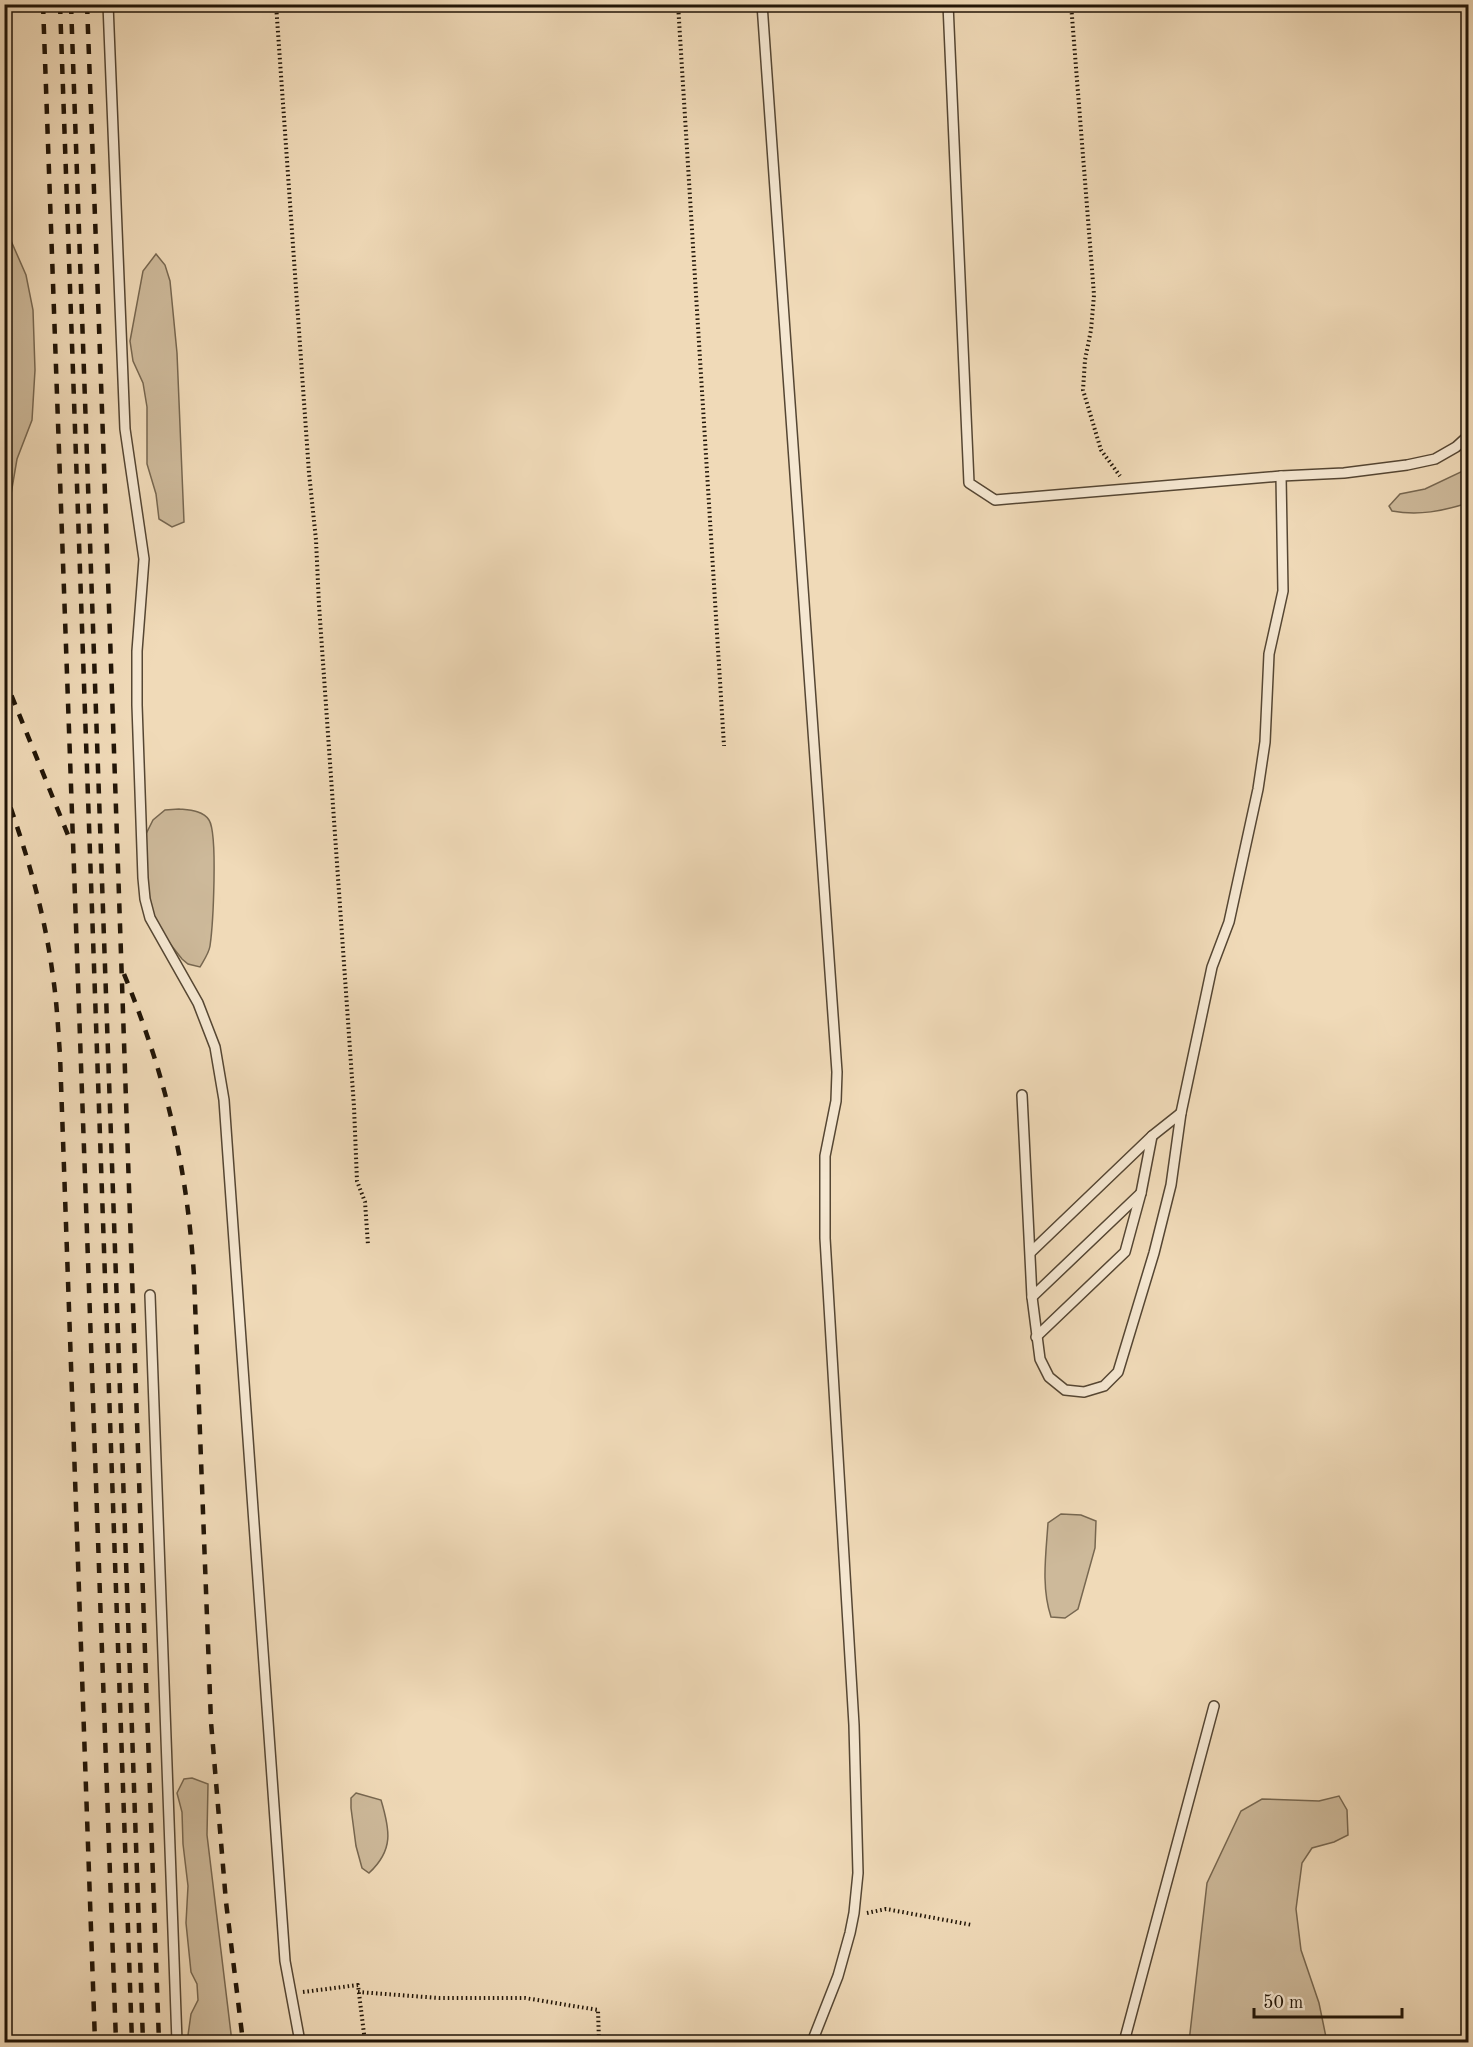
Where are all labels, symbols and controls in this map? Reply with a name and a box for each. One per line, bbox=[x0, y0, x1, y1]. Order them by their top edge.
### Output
scale bar bbox=[1254, 1981, 1402, 2019]
text: 50 m bbox=[1263, 1994, 1303, 2012]

